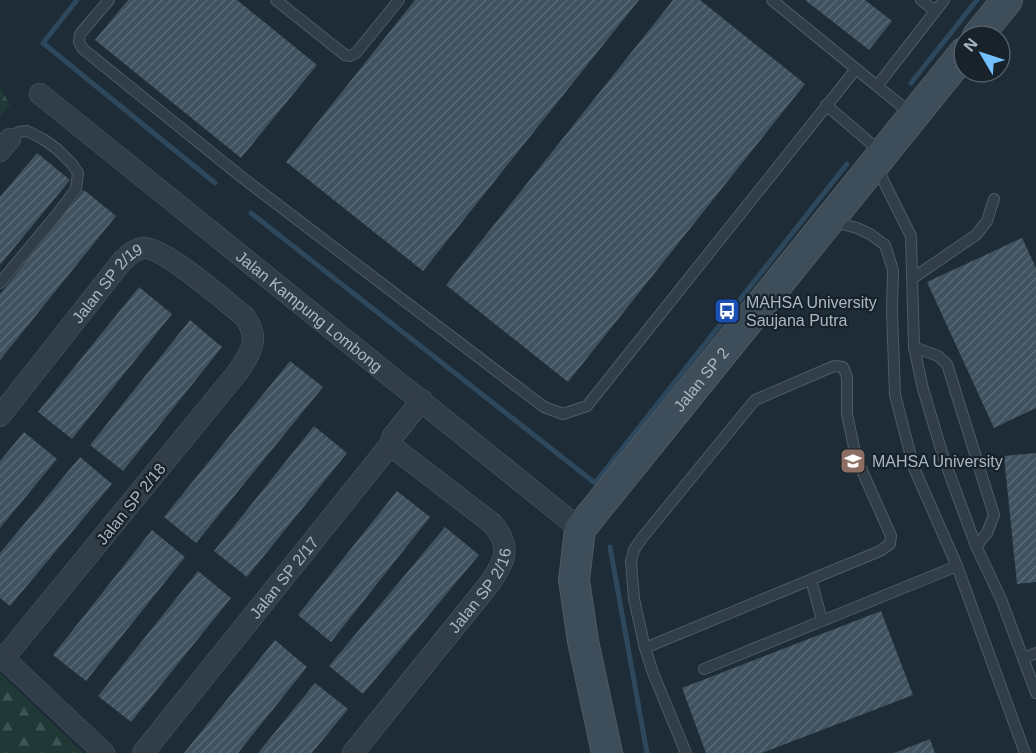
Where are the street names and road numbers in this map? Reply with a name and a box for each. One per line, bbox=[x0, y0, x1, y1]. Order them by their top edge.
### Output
street label: Jalan SP 2/19 bbox=[68, 240, 145, 326]
street label: Jalan Kampung Lombong bbox=[233, 247, 386, 375]
street label: Jalan SP 2 bbox=[670, 344, 732, 415]
street label: Jalan SP 2/18 bbox=[93, 460, 169, 548]
street label: Jalan SP 2/17 bbox=[246, 533, 322, 622]
street label: Jalan SP 2/16 bbox=[445, 547, 513, 636]

